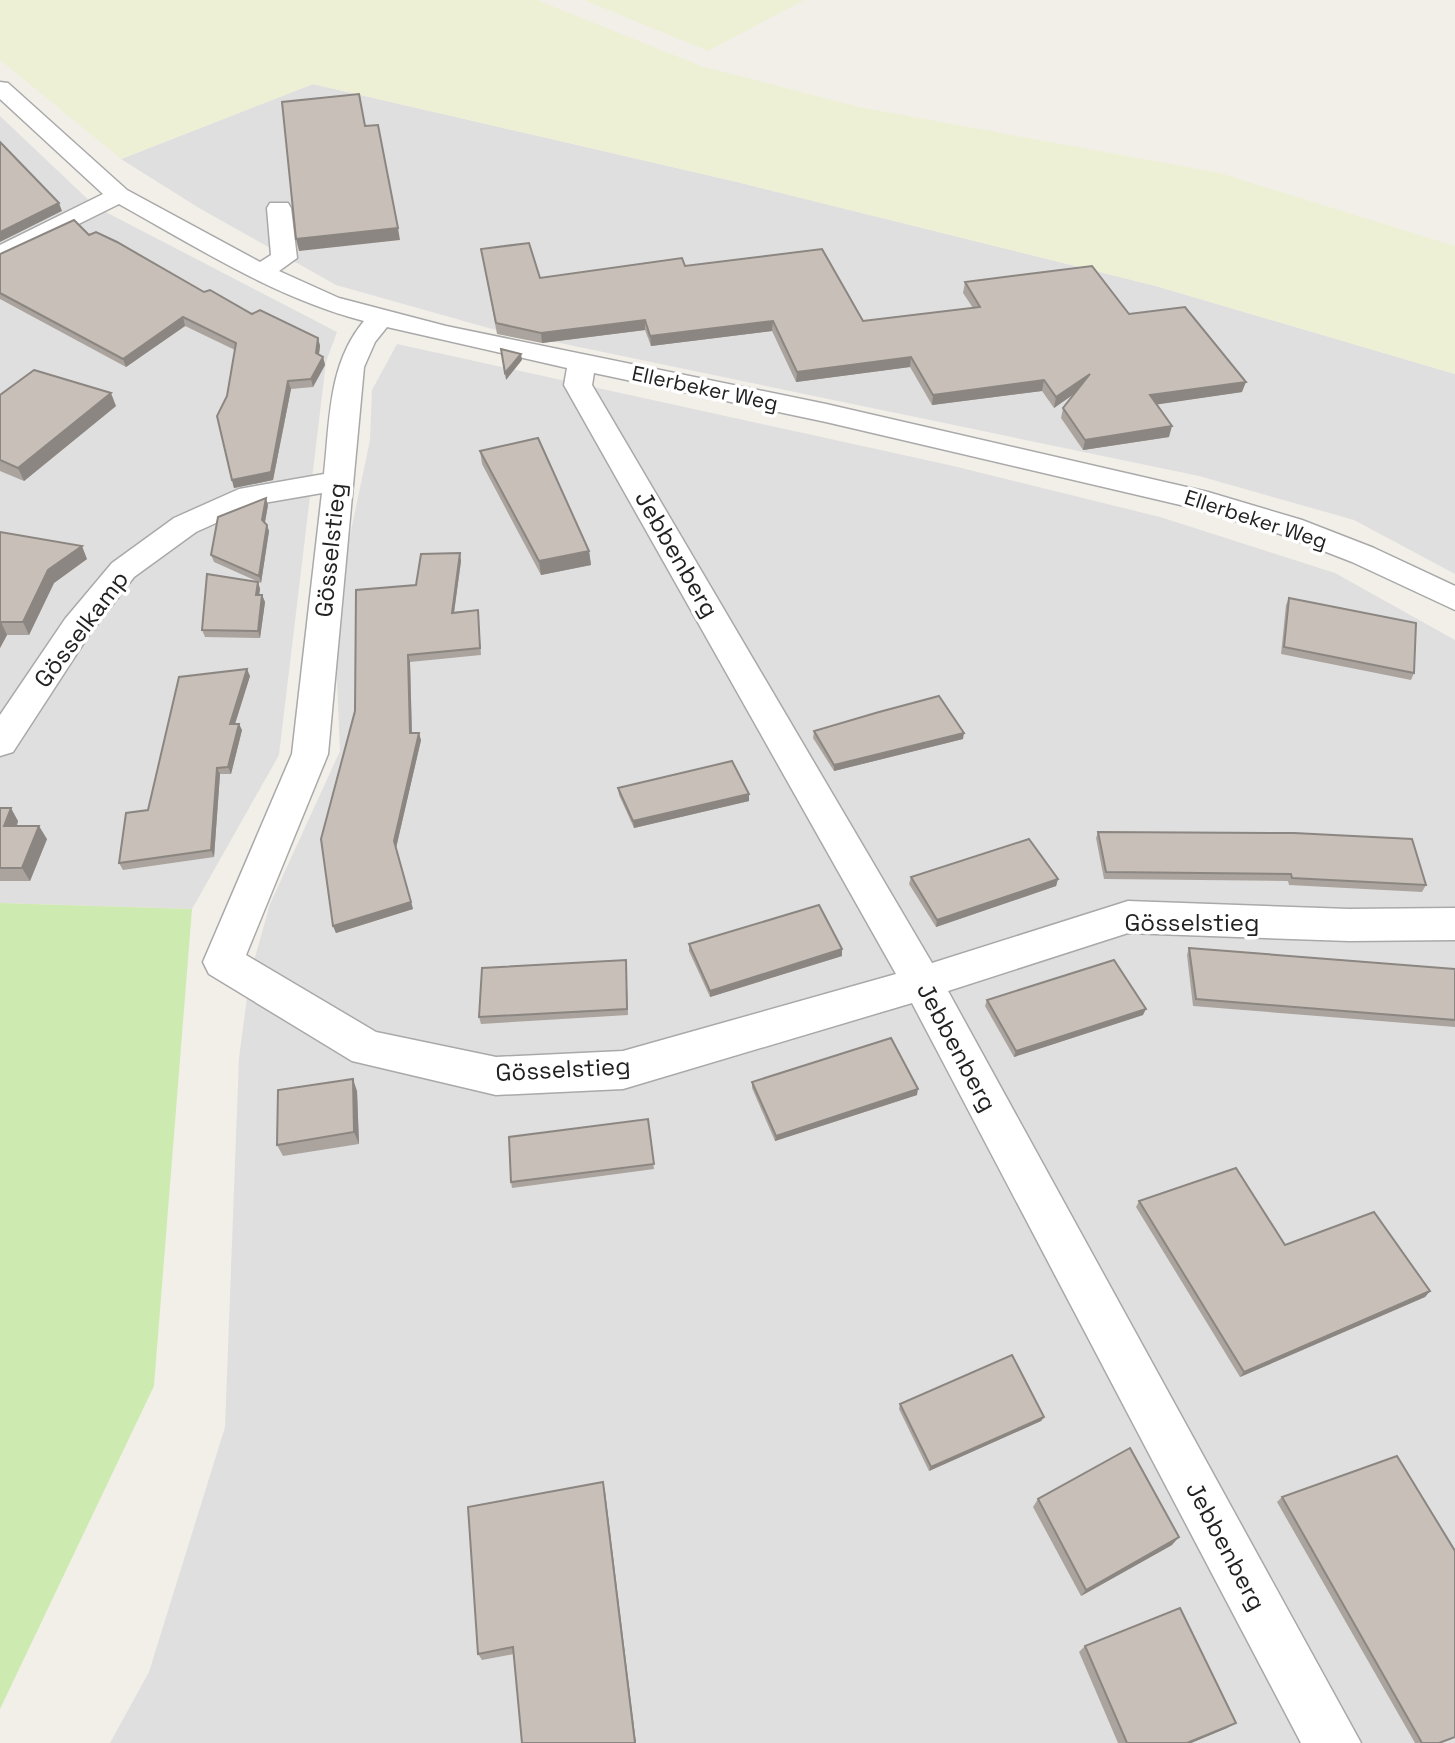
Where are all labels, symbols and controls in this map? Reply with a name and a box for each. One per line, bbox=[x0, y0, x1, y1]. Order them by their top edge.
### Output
street label: Ellerbeker Weg bbox=[629, 359, 781, 417]
street label: Gösselstieg bbox=[308, 481, 352, 619]
street label: Ellerbeker Weg bbox=[1181, 483, 1331, 555]
street label: Jebbenberg bbox=[628, 485, 726, 623]
street label: Gösselkamp bbox=[27, 564, 135, 694]
street label: Gösselstieg bbox=[1125, 907, 1259, 938]
street label: Jebbenberg bbox=[910, 977, 1004, 1117]
street label: Gösselstieg bbox=[495, 1050, 631, 1088]
street label: Jebbenberg bbox=[1179, 1476, 1273, 1616]

